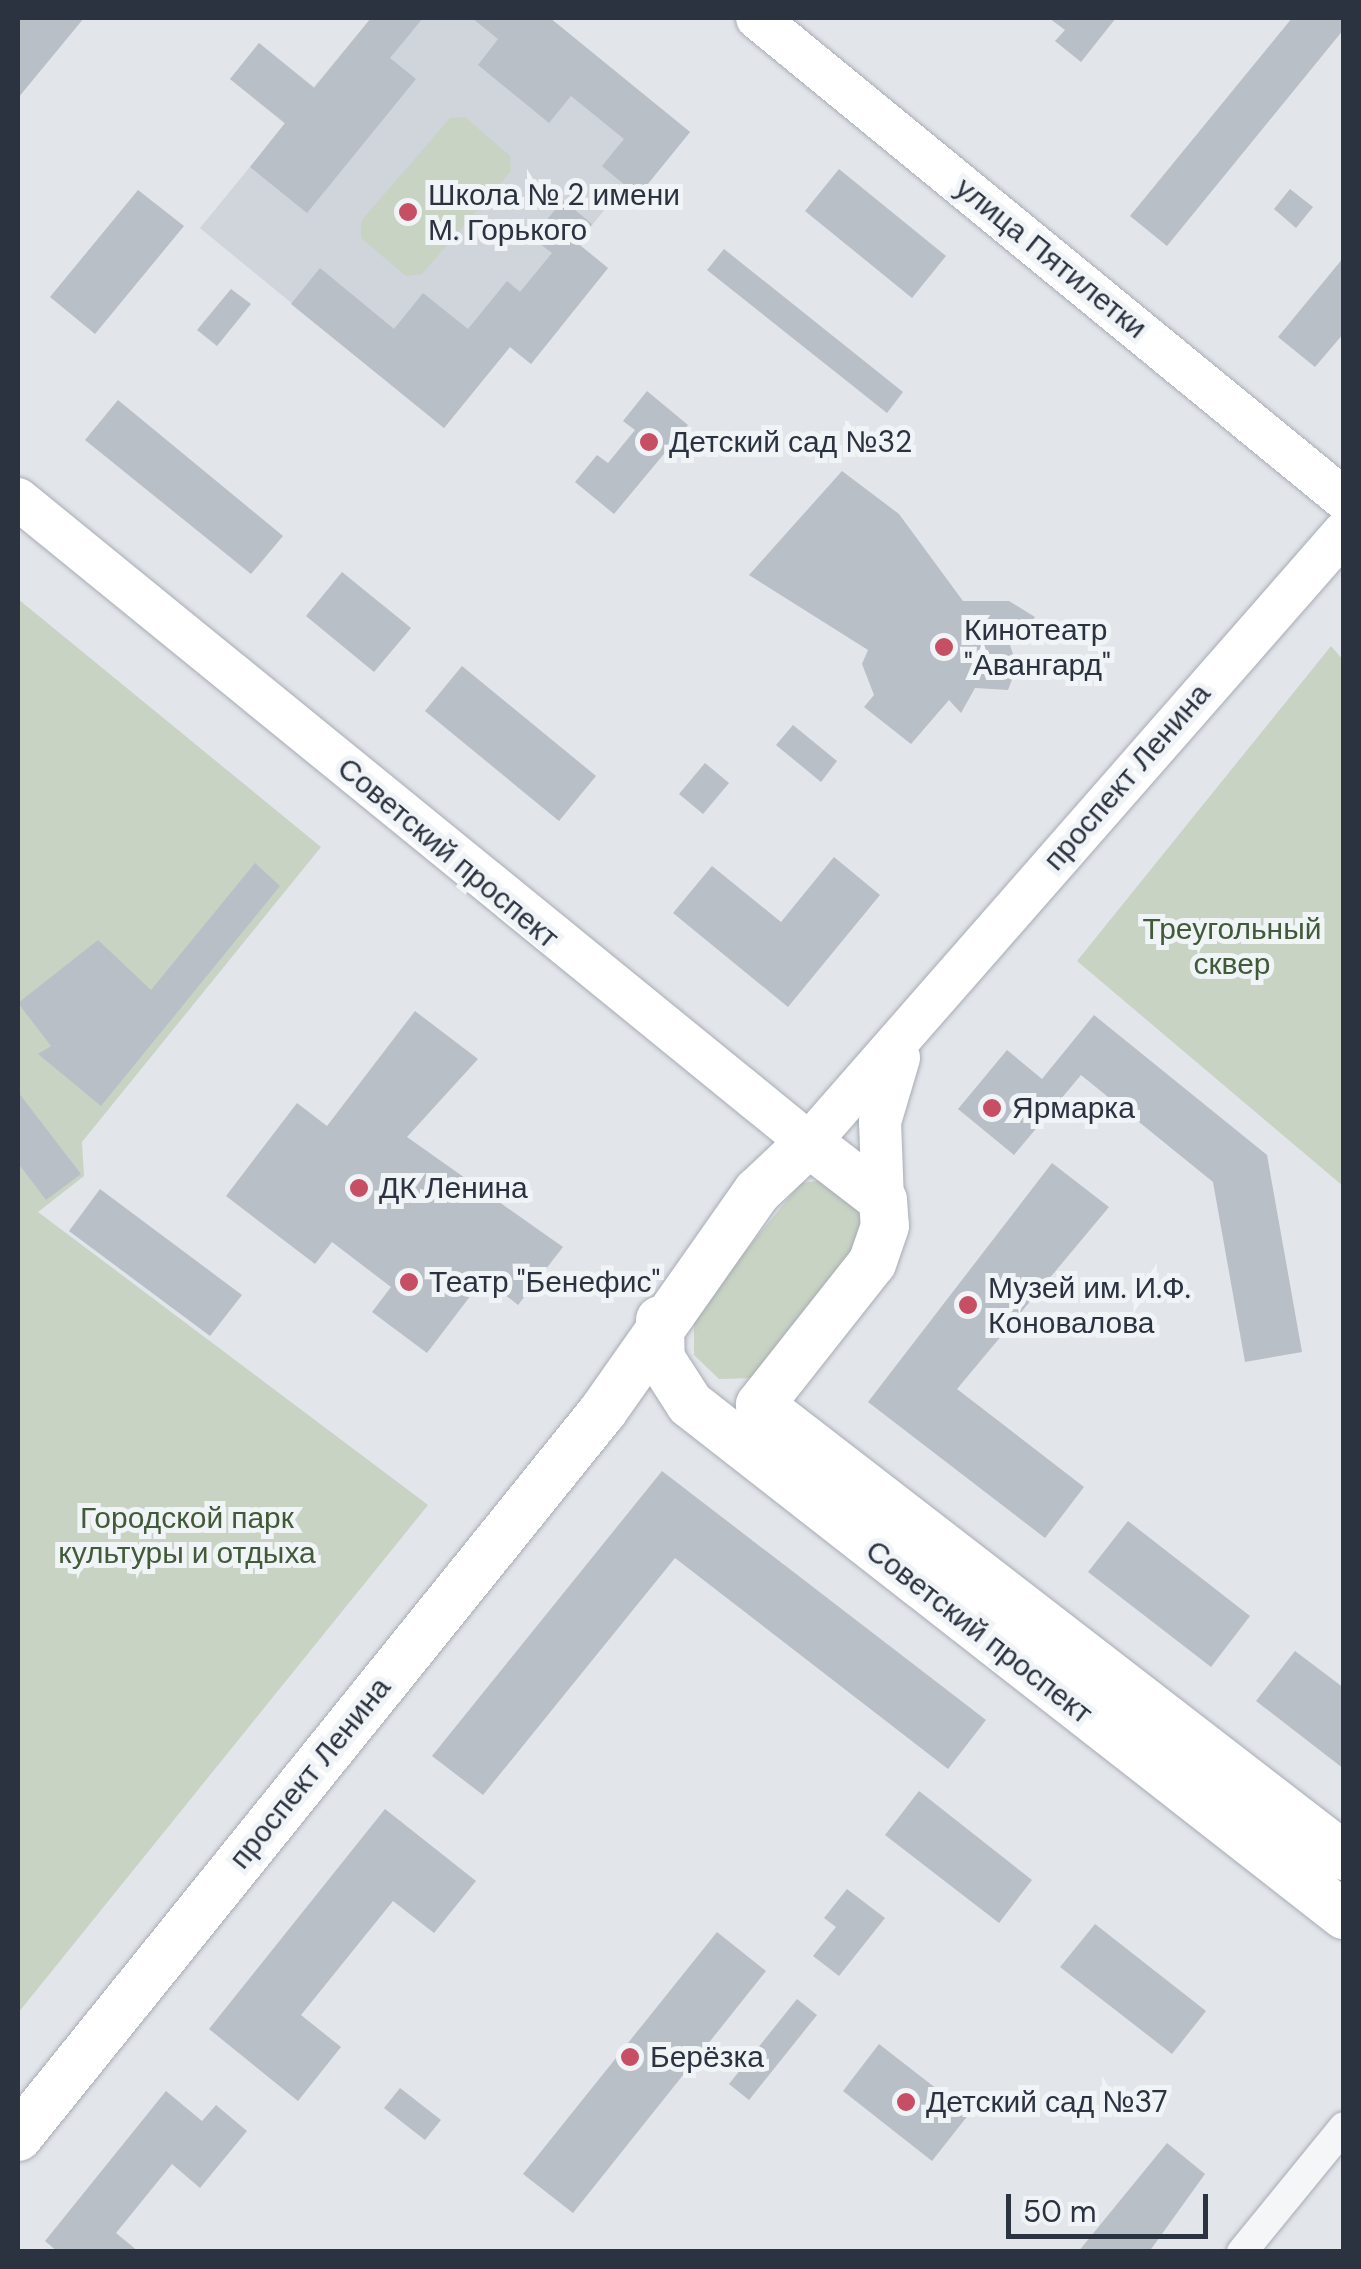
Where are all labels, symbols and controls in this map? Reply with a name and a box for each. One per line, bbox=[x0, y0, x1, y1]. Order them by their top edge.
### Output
street label: улица Пятилетки bbox=[948, 170, 1154, 346]
place label: Школа № 2 имени М. Горького bbox=[428, 177, 680, 248]
marker: Школа № 2 имени М. Горького bbox=[397, 201, 419, 223]
place label: Детский сад №32 bbox=[669, 424, 912, 460]
marker: Детский сад №32 bbox=[638, 431, 660, 453]
place label: Кинотеатр "Авангард" bbox=[964, 612, 1111, 682]
marker: Кинотеатр "Авангард" bbox=[933, 636, 955, 658]
street label: проспект Ленина bbox=[1036, 676, 1218, 878]
street label: Советский проспект bbox=[330, 750, 566, 956]
park label: Треугольный сквер bbox=[1142, 911, 1322, 982]
place label: Ярмарка bbox=[1012, 1090, 1135, 1126]
marker: Ярмарка bbox=[981, 1097, 1003, 1119]
place label: ДК Ленина bbox=[379, 1170, 528, 1206]
marker: ДК Ленина bbox=[348, 1177, 370, 1199]
place label: Театр "Бенефис" bbox=[429, 1264, 660, 1300]
place label: Музей им. И.Ф. Коновалова bbox=[988, 1270, 1191, 1340]
marker: Театр "Бенефис" bbox=[398, 1271, 420, 1293]
marker: Музей им. И.Ф. Коновалова bbox=[957, 1294, 979, 1316]
park label: Городской парк культуры и отдыха bbox=[58, 1500, 316, 1570]
street label: Советский проспект bbox=[859, 1532, 1099, 1732]
street label: проспект Ленина bbox=[222, 1670, 398, 1876]
place label: Берёзка bbox=[650, 2039, 764, 2075]
marker: Берёзка bbox=[619, 2046, 641, 2068]
place label: Детский сад №37 bbox=[926, 2084, 1168, 2120]
marker: Детский сад №37 bbox=[895, 2091, 917, 2113]
scale bar bbox=[1011, 2174, 1214, 2236]
text: 50 m bbox=[1023, 2192, 1097, 2231]

